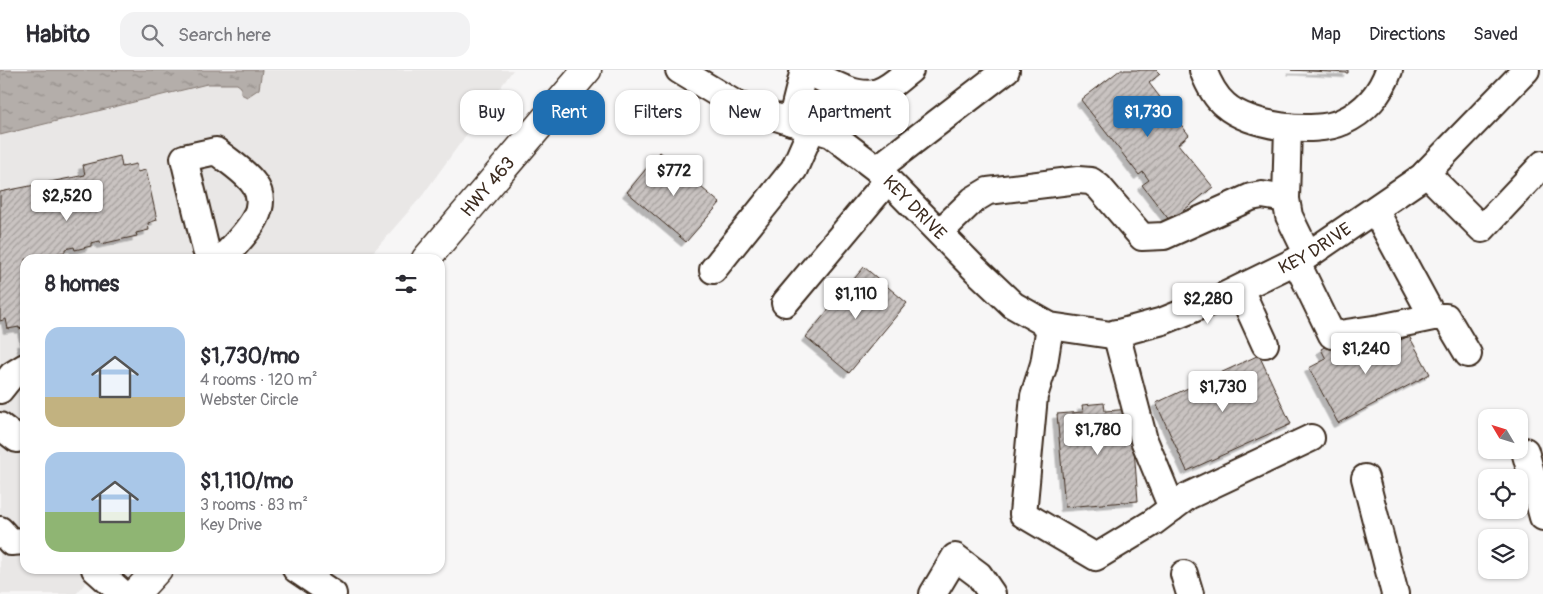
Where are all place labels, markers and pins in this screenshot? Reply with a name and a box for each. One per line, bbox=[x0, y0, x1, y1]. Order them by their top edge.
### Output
pin: $1,730 bbox=[1107, 96, 1189, 138]
pin: $772 bbox=[644, 154, 704, 197]
pin: $2,520 bbox=[26, 180, 108, 222]
pin: $1,110 bbox=[815, 278, 897, 320]
pin: $2,280 bbox=[1167, 282, 1249, 325]
pin: $1,240 bbox=[1325, 332, 1407, 375]
pin: $1,730 bbox=[1182, 370, 1264, 413]
pin: $1,780 bbox=[1057, 414, 1139, 456]

